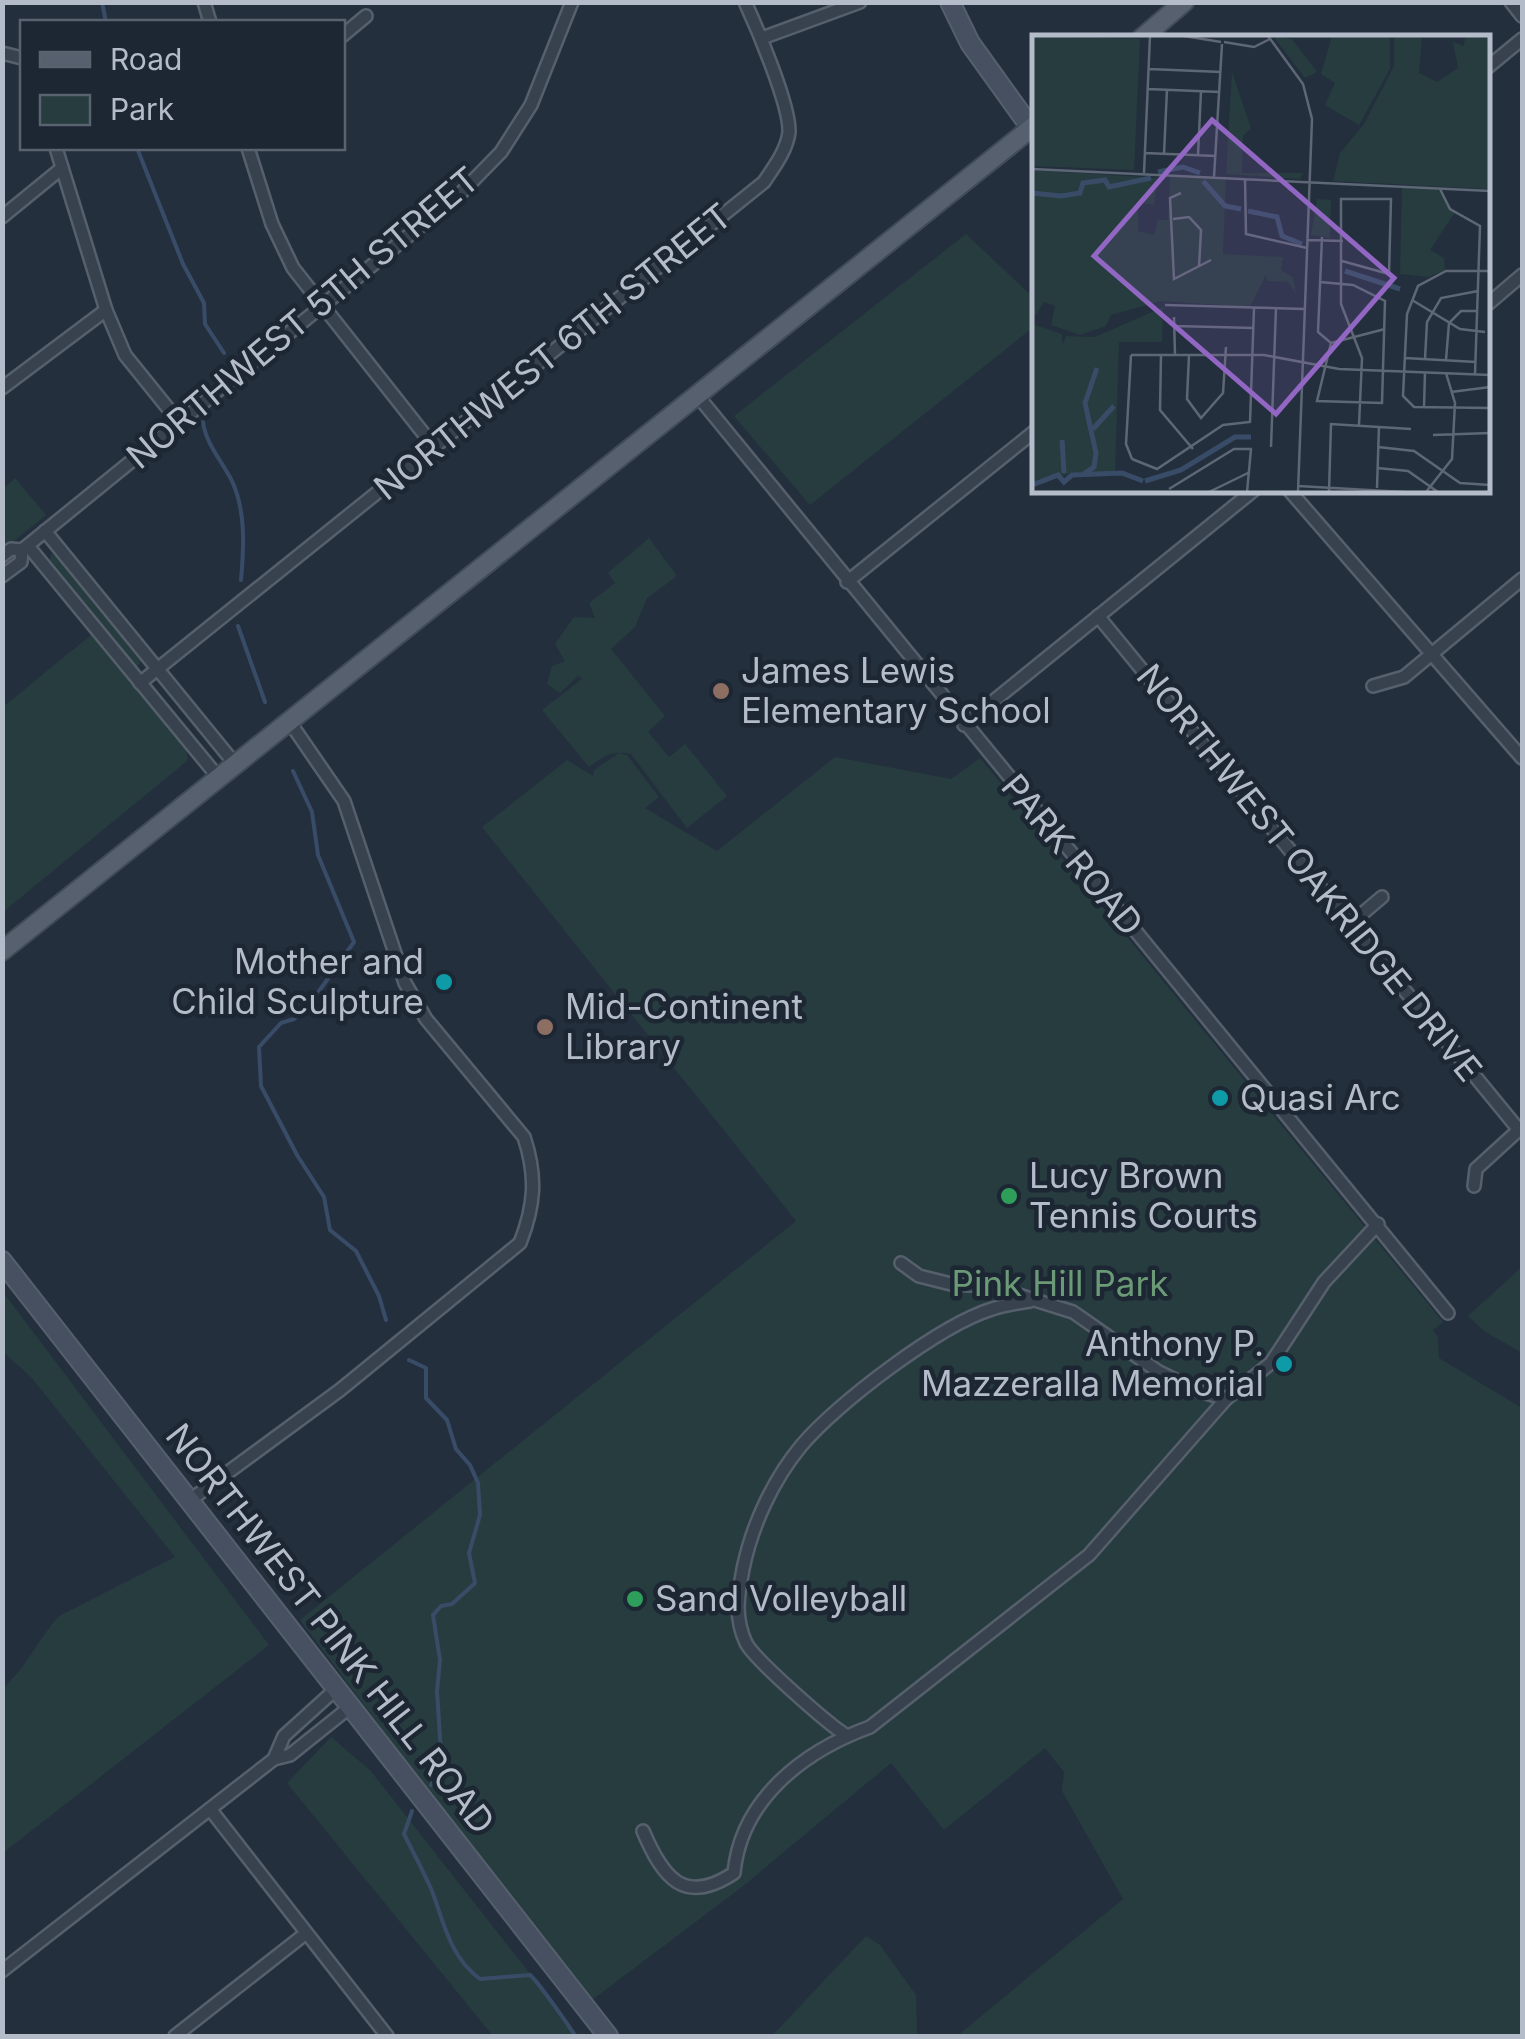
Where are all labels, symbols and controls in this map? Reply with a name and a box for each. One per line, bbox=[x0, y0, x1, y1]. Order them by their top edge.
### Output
legend bbox=[20, 20, 345, 150]
inset map bbox=[1032, 35, 1490, 492]
text: Road bbox=[110, 41, 182, 77]
text: Park bbox=[110, 91, 175, 127]
street label: NORTHWEST 5TH STREET bbox=[118, 158, 487, 477]
street label: NORTHWEST 6TH STREET bbox=[365, 194, 739, 508]
place label: James Lewis Elementary School bbox=[741, 649, 1051, 731]
street label: NORTHWEST OAKRIDGE DRIVE bbox=[1128, 655, 1491, 1089]
marker: James Lewis Elementary School bbox=[710, 680, 732, 702]
street label: PARK ROAD bbox=[993, 765, 1152, 943]
place label: Mother and Child Sculpture bbox=[171, 940, 424, 1022]
marker: Mother and Child Sculpture bbox=[433, 971, 455, 993]
place label: Mid-Continent Library bbox=[565, 985, 803, 1067]
marker: Mid-Continent Library bbox=[534, 1016, 556, 1038]
place label: Quasi Arc bbox=[1240, 1076, 1401, 1118]
marker: Quasi Arc bbox=[1209, 1087, 1231, 1109]
place label: Lucy Brown Tennis Courts bbox=[1029, 1154, 1258, 1236]
marker: Lucy Brown Tennis Courts bbox=[998, 1185, 1020, 1207]
park label: Pink Hill Park bbox=[952, 1262, 1168, 1304]
place label: Anthony P. Mazzeralla Memorial bbox=[921, 1322, 1264, 1404]
marker: Anthony P. Mazzeralla Memorial bbox=[1273, 1353, 1295, 1375]
street label: NORTHWEST PINK HILL ROAD bbox=[158, 1415, 504, 1842]
place label: Sand Volleyball bbox=[655, 1577, 907, 1619]
marker: Sand Volleyball bbox=[624, 1588, 646, 1610]

